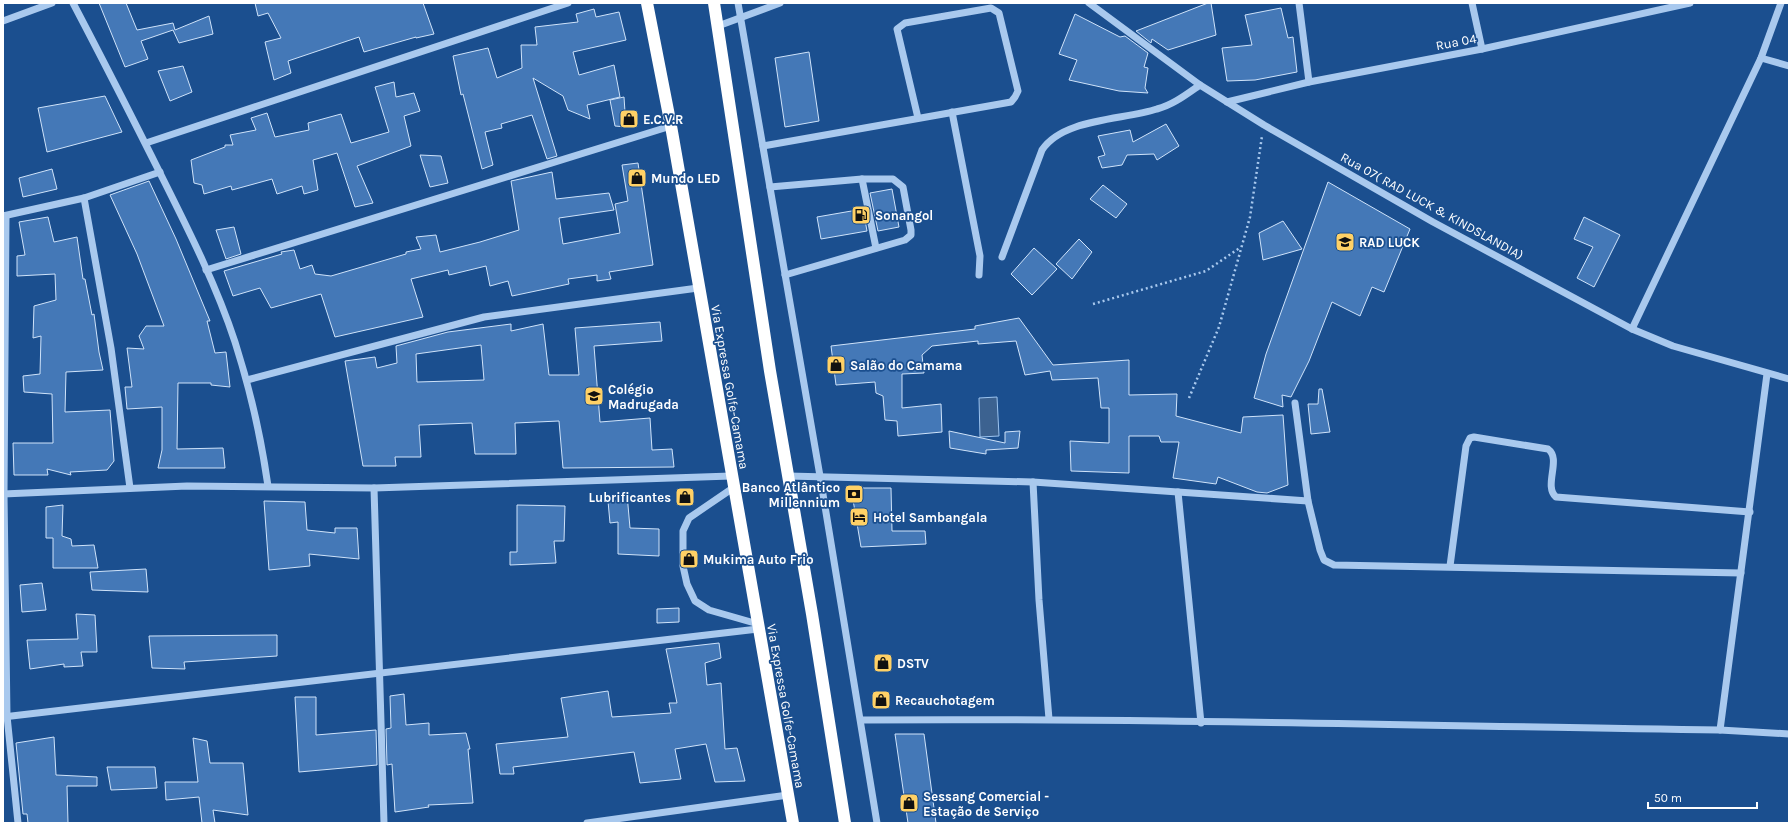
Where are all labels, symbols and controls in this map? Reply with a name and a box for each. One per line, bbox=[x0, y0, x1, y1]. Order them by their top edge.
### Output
street label: Rua 04 bbox=[1434, 31, 1478, 53]
shop icon: E.C.V.R bbox=[618, 108, 640, 130]
place label: E.C.V.R bbox=[643, 112, 683, 127]
street label: Rua 07( RAD LUCK & KINDSLANDIA) bbox=[1338, 149, 1526, 263]
shop icon: Mundo LED bbox=[626, 167, 648, 189]
place label: Mundo LED bbox=[651, 171, 720, 186]
fuel station icon: Sonangol bbox=[850, 204, 872, 226]
place label: Sonangol bbox=[875, 208, 933, 223]
school or university icon: RAD LUCK bbox=[1334, 231, 1356, 253]
place label: RAD LUCK bbox=[1359, 234, 1420, 250]
street label: Via Expressa Golfe-Camama bbox=[708, 304, 752, 470]
shop icon: Salão do Camama bbox=[825, 354, 847, 376]
place label: Salão do Camama bbox=[850, 358, 962, 373]
place label: Colégio Madrugada bbox=[608, 382, 679, 412]
school or university icon: Colégio Madrugada bbox=[583, 385, 605, 407]
place label: Banco Atlântico Millennium bbox=[742, 480, 840, 510]
bank icon: Banco Atlântico Millennium bbox=[843, 483, 865, 505]
shop icon: Lubrificantes bbox=[674, 486, 696, 508]
place label: Lubrificantes bbox=[589, 490, 671, 505]
hotel icon: Hotel Sambangala bbox=[848, 506, 870, 528]
place label: Hotel Sambangala bbox=[873, 510, 987, 525]
shop icon: Mukima Auto Frio bbox=[678, 548, 700, 570]
place label: Mukima Auto Frio bbox=[703, 552, 814, 567]
street label: Via Expressa Golfe-Camama bbox=[764, 623, 808, 789]
shop icon: DSTV bbox=[872, 652, 894, 674]
place label: DSTV bbox=[897, 656, 929, 671]
shop icon: Recauchotagem bbox=[870, 689, 892, 711]
place label: Recauchotagem bbox=[895, 693, 995, 708]
scale bar bbox=[1648, 784, 1757, 810]
place label: Sessang Comercial - Estação de Serviço bbox=[923, 789, 1049, 819]
text: 50 m bbox=[1654, 791, 1682, 805]
shop icon: Sessang Comercial - Estação de Serviço bbox=[898, 792, 920, 814]

